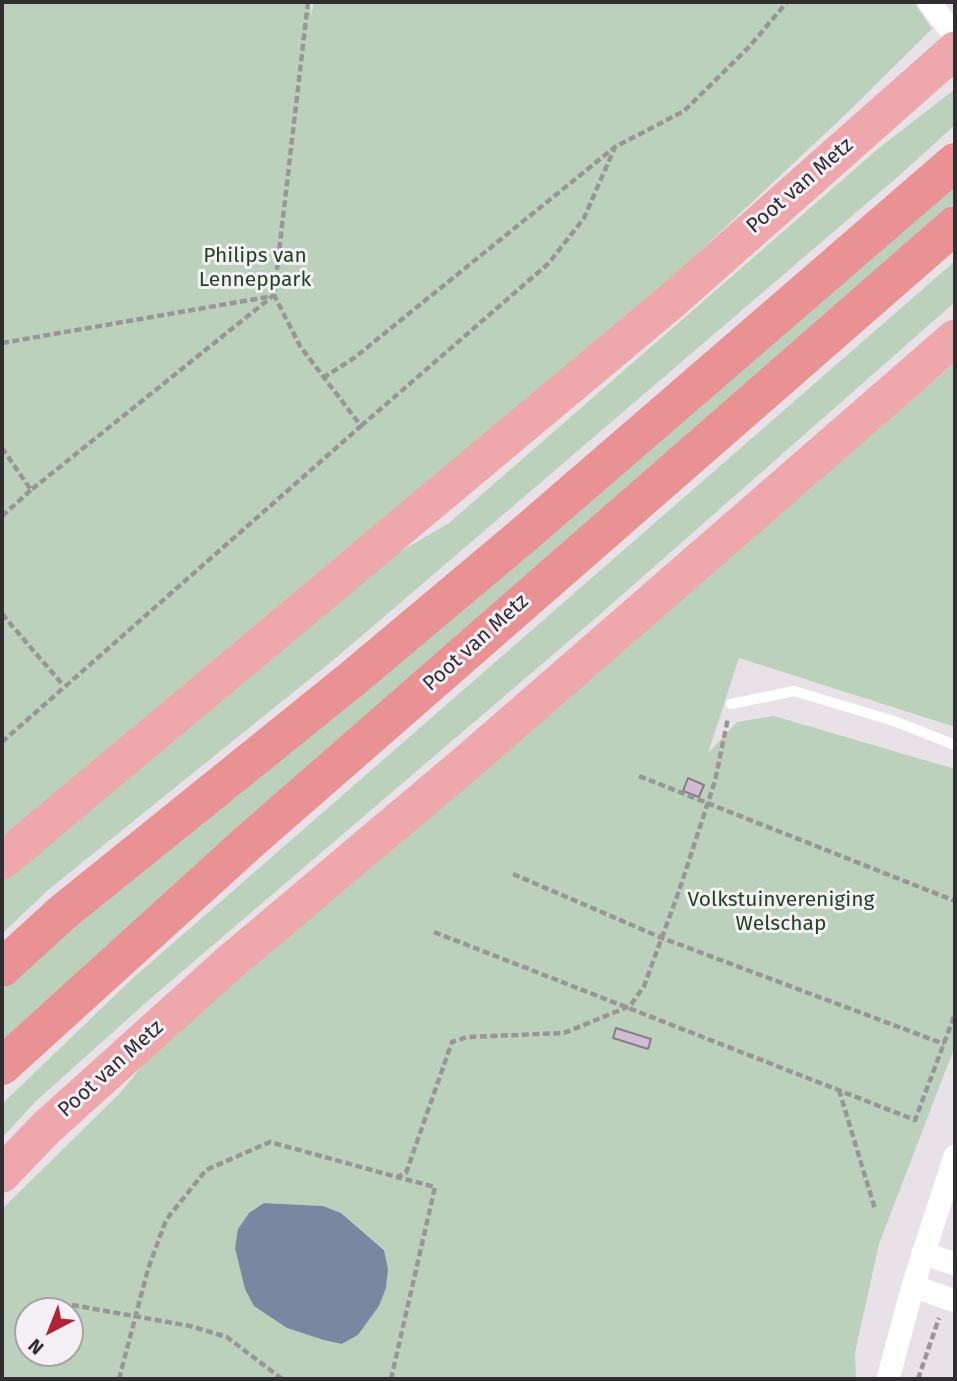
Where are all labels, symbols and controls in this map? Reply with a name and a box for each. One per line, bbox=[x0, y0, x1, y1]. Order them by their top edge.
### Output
street label: Poot van Metz bbox=[742, 133, 858, 239]
park label: Philips van Lenneppark bbox=[199, 243, 311, 293]
street label: Poot van Metz bbox=[418, 589, 534, 697]
park label: Volkstuinvereniging Welschap bbox=[688, 887, 874, 937]
street label: Poot van Metz bbox=[53, 1015, 169, 1123]
north arrow bbox=[14, 1297, 84, 1367]
text: N bbox=[24, 1334, 48, 1359]

